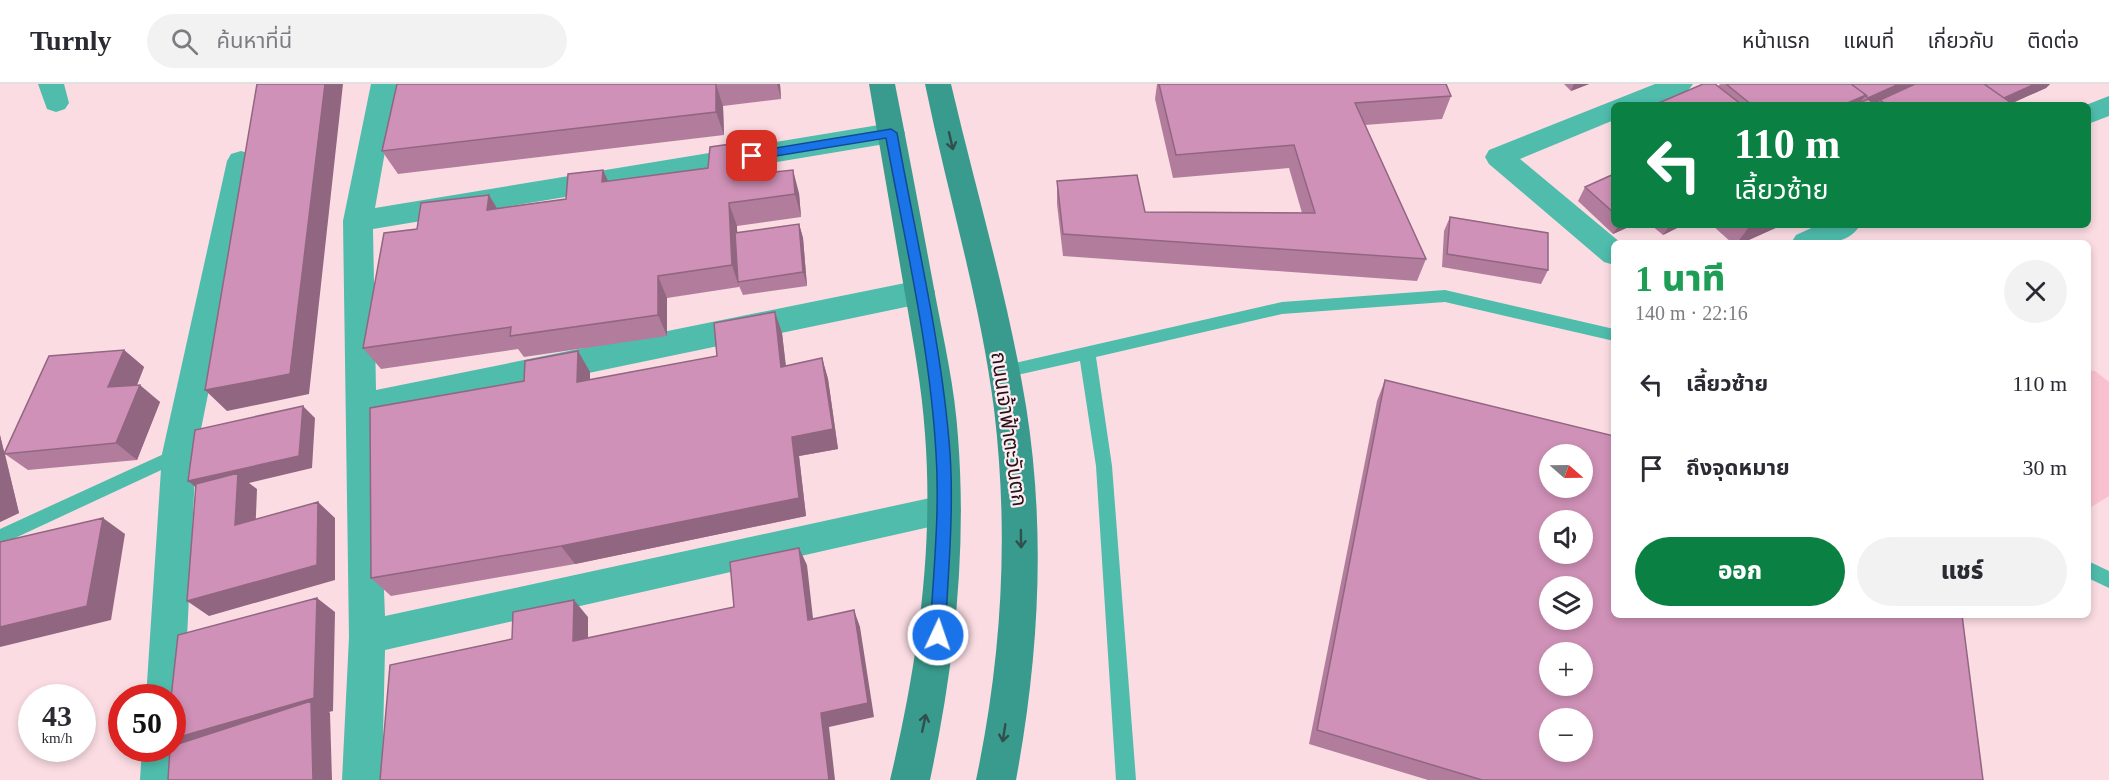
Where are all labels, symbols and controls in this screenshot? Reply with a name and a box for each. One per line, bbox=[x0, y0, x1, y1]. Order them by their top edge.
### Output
search box bbox=[147, 14, 567, 68]
text: Turnly bbox=[30, 25, 111, 56]
icon: search bbox=[168, 25, 201, 58]
text: ค้นหาที่นี่ bbox=[216, 28, 292, 53]
text: หน้าแรก bbox=[1742, 29, 1810, 53]
text: แผนที่ bbox=[1843, 29, 1894, 53]
text: เกี่ยวกับ bbox=[1927, 29, 1994, 53]
text: ติดต่อ bbox=[2027, 29, 2079, 53]
text: 110 m bbox=[1734, 121, 1840, 167]
icon: left bbox=[1635, 126, 1713, 204]
pin bbox=[726, 130, 777, 181]
one-way arrow bbox=[945, 131, 957, 150]
icon: arrive bbox=[735, 139, 768, 172]
text: เลี้ยวซ้าย bbox=[1734, 175, 1828, 205]
text: 1 นาที bbox=[1635, 259, 1725, 299]
button: close bbox=[2004, 260, 2067, 323]
text: 140 m · 22:16 bbox=[1635, 302, 1748, 324]
street label: ถนนเจ้าฟ้าตะวันตก bbox=[986, 350, 1032, 508]
icon: left bbox=[1635, 368, 1668, 401]
text: เลี้ยวซ้าย bbox=[1686, 371, 1768, 396]
text: 110 m bbox=[2012, 371, 2067, 396]
north arrow bbox=[1539, 444, 1593, 498]
map controls bbox=[1539, 444, 1593, 762]
icon: arrive bbox=[1635, 452, 1668, 485]
text: ถึงจุดหมาย bbox=[1686, 455, 1790, 480]
text: 30 m bbox=[2022, 455, 2067, 480]
button: sound bbox=[1539, 510, 1593, 564]
one-way arrow bbox=[1015, 529, 1027, 549]
button: ออก bbox=[1635, 537, 1845, 606]
button: แชร์ bbox=[1857, 537, 2067, 606]
button: layers bbox=[1539, 576, 1593, 630]
position arrow bbox=[906, 603, 970, 667]
button: + bbox=[1539, 642, 1593, 696]
speed limit sign: 50 bbox=[108, 684, 186, 762]
text: 43 bbox=[42, 699, 72, 732]
button: − bbox=[1539, 708, 1593, 762]
one-way arrow bbox=[919, 714, 930, 733]
one-way arrow bbox=[999, 723, 1010, 742]
text: km/h bbox=[42, 730, 72, 746]

